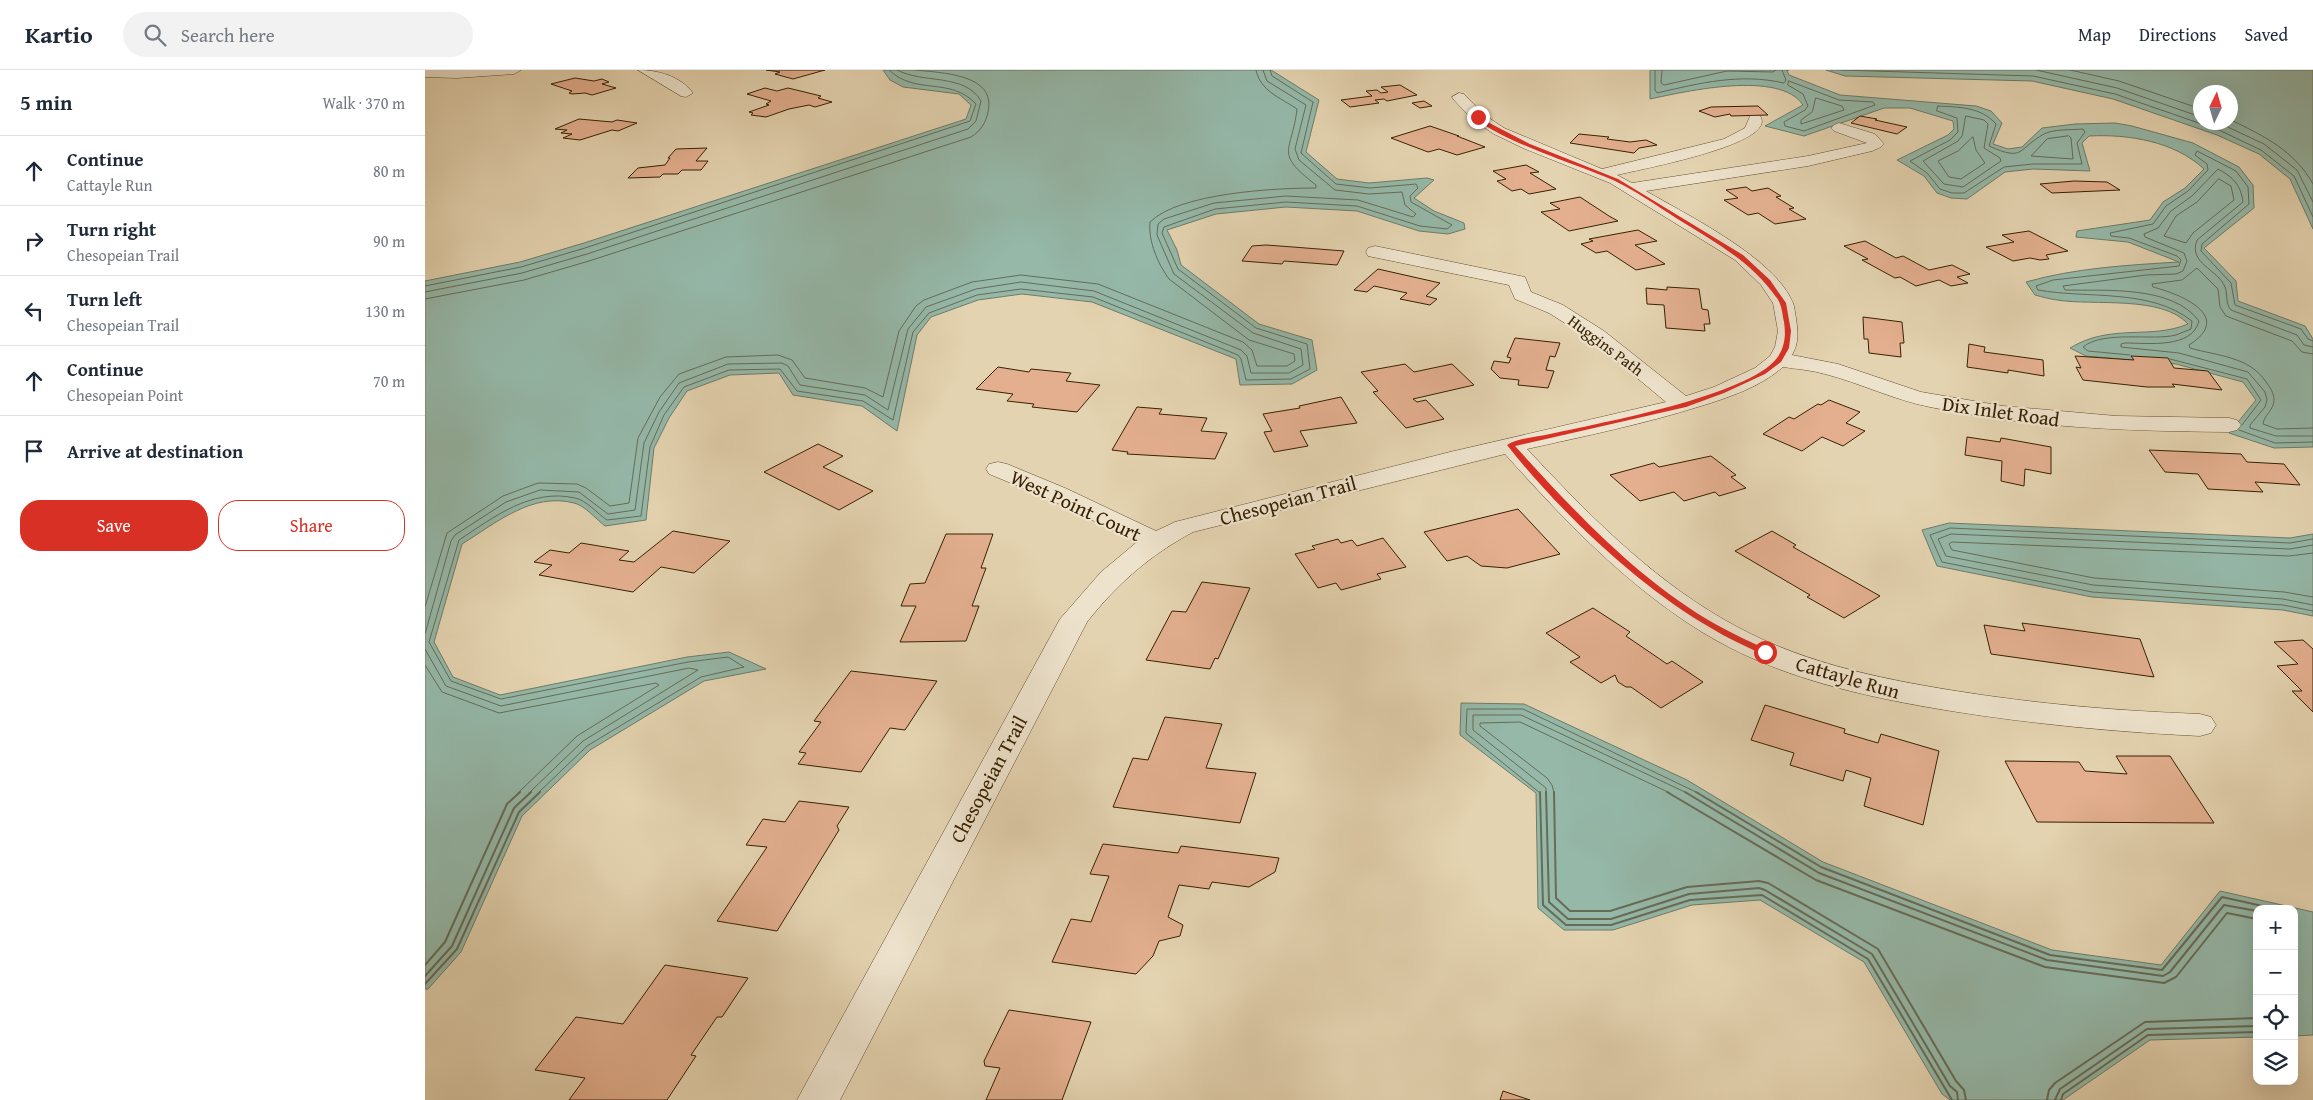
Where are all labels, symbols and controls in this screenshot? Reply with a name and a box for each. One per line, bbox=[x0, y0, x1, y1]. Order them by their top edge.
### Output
search box bbox=[123, 12, 473, 57]
text: Kartio bbox=[25, 17, 93, 52]
icon: search bbox=[141, 21, 169, 49]
text: Search here bbox=[181, 21, 275, 49]
text: Map bbox=[2078, 21, 2111, 48]
text: Directions bbox=[2139, 21, 2216, 48]
text: Saved bbox=[2244, 21, 2288, 48]
north arrow bbox=[2193, 85, 2238, 130]
text: 5 min bbox=[20, 87, 72, 118]
text: Walk · 370 m bbox=[322, 91, 405, 115]
route end bbox=[1467, 106, 1490, 129]
text: Continue bbox=[67, 145, 144, 173]
icon: ahead bbox=[20, 157, 48, 185]
text: 80 m bbox=[373, 159, 405, 183]
text: Cattayle Run bbox=[67, 173, 152, 197]
text: Turn right bbox=[67, 215, 156, 243]
icon: right bbox=[20, 227, 48, 255]
text: 90 m bbox=[373, 229, 405, 253]
text: Chesopeian Trail bbox=[67, 243, 179, 267]
text: Turn left bbox=[67, 285, 142, 313]
icon: left bbox=[20, 297, 48, 325]
text: 130 m bbox=[365, 299, 405, 323]
street label: Huggins Path bbox=[1563, 309, 1649, 381]
text: Chesopeian Trail bbox=[67, 313, 179, 337]
text: Continue bbox=[67, 355, 144, 383]
icon: ahead bbox=[20, 367, 48, 395]
text: 70 m bbox=[373, 369, 405, 393]
text: Chesopeian Point bbox=[67, 383, 183, 407]
street label: Dix Inlet Road bbox=[1941, 388, 2062, 434]
icon: arrive bbox=[20, 437, 48, 465]
text: Arrive at destination bbox=[67, 437, 243, 465]
street label: West Point Court bbox=[1006, 462, 1146, 548]
street label: Chesopeian Trail bbox=[1216, 468, 1360, 532]
button: Save bbox=[20, 500, 208, 551]
button: Share bbox=[218, 500, 405, 551]
route start bbox=[1754, 641, 1777, 664]
street label: Cattayle Run bbox=[1793, 648, 1903, 706]
street label: Chesopeian Trail bbox=[942, 710, 1034, 848]
map controls bbox=[2253, 905, 2298, 1085]
button: + bbox=[2253, 905, 2298, 950]
button: − bbox=[2253, 950, 2298, 995]
button: locate bbox=[2253, 995, 2298, 1040]
button: layers bbox=[2253, 1040, 2298, 1085]

